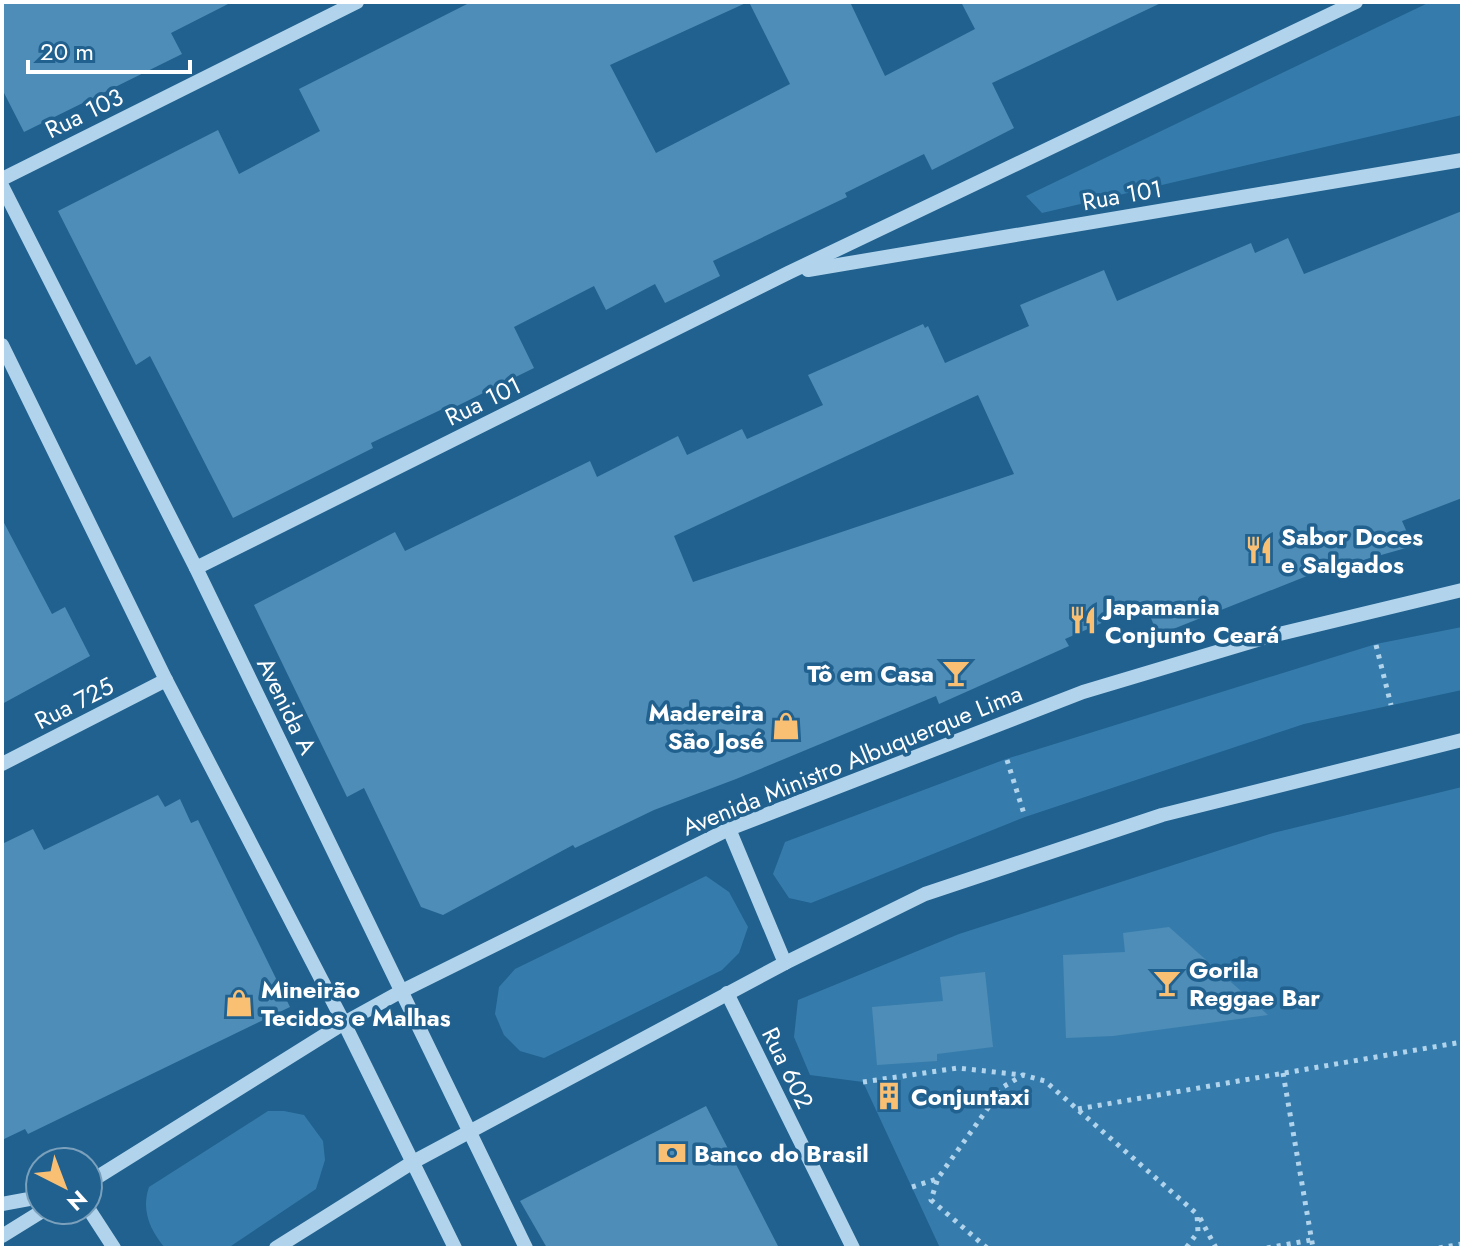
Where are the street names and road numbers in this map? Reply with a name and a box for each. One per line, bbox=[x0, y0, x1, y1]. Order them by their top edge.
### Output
street label: Rua 103 bbox=[39, 79, 129, 147]
street label: Rua 101 bbox=[1079, 171, 1165, 219]
street label: Rua 101 bbox=[439, 368, 527, 434]
street label: Avenida A bbox=[248, 651, 326, 761]
street label: Rua 725 bbox=[28, 668, 120, 738]
street label: Avenida Ministro Albuquerque Lima bbox=[677, 676, 1027, 844]
street label: Rua 602 bbox=[753, 1021, 823, 1115]

